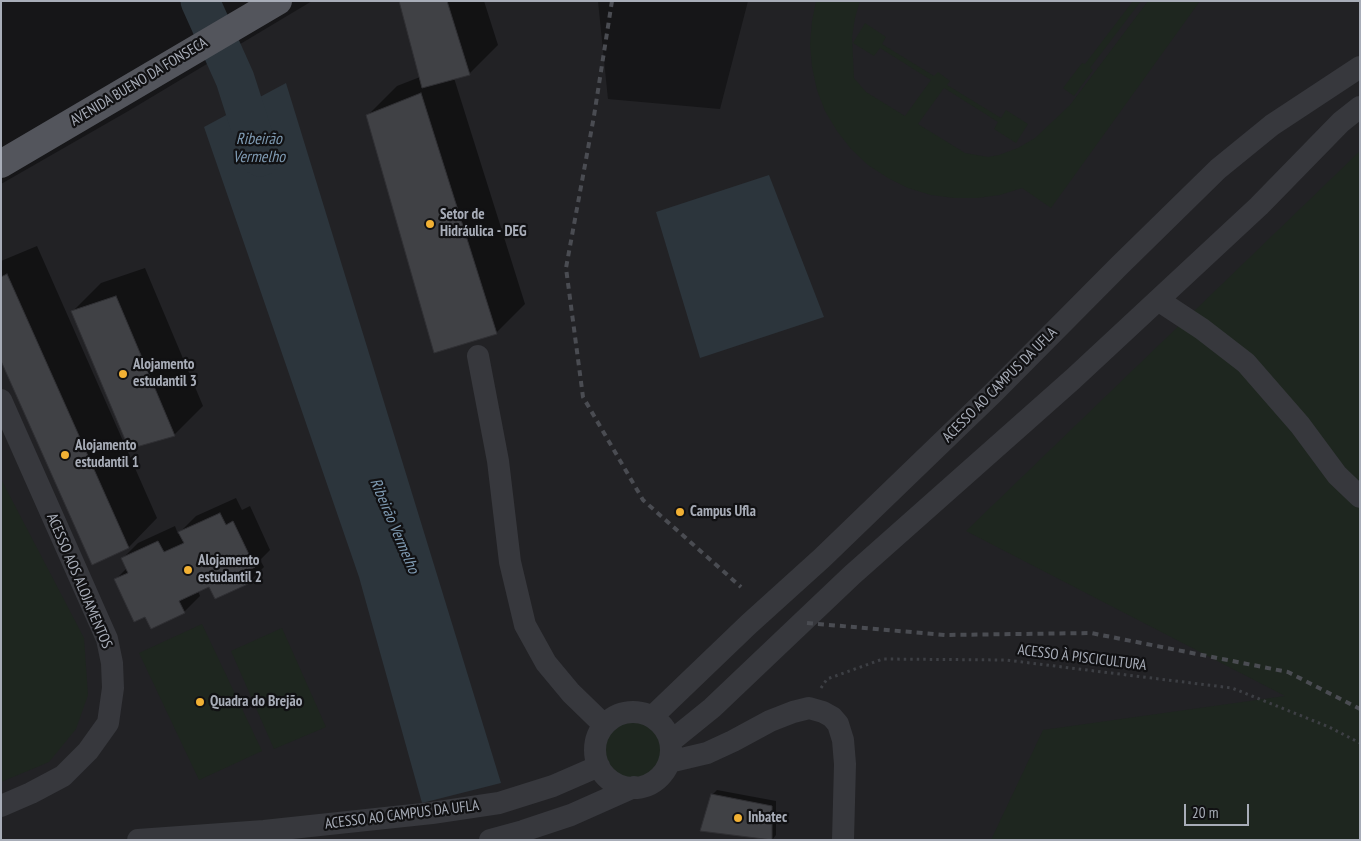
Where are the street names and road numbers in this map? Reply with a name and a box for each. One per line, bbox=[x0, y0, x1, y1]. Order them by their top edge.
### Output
street label: AVENIDA BUENO DA FONSECA bbox=[67, 34, 211, 130]
street label: ACESSO AO CAMPUS DA UFLA bbox=[939, 324, 1061, 446]
street label: ACESSO AOS ALOJAMENTOS bbox=[42, 511, 116, 651]
street label: ACESSO À PISCICULTURA bbox=[1017, 641, 1147, 675]
street label: ACESSO AO CAMPUS DA UFLA bbox=[324, 797, 480, 833]

